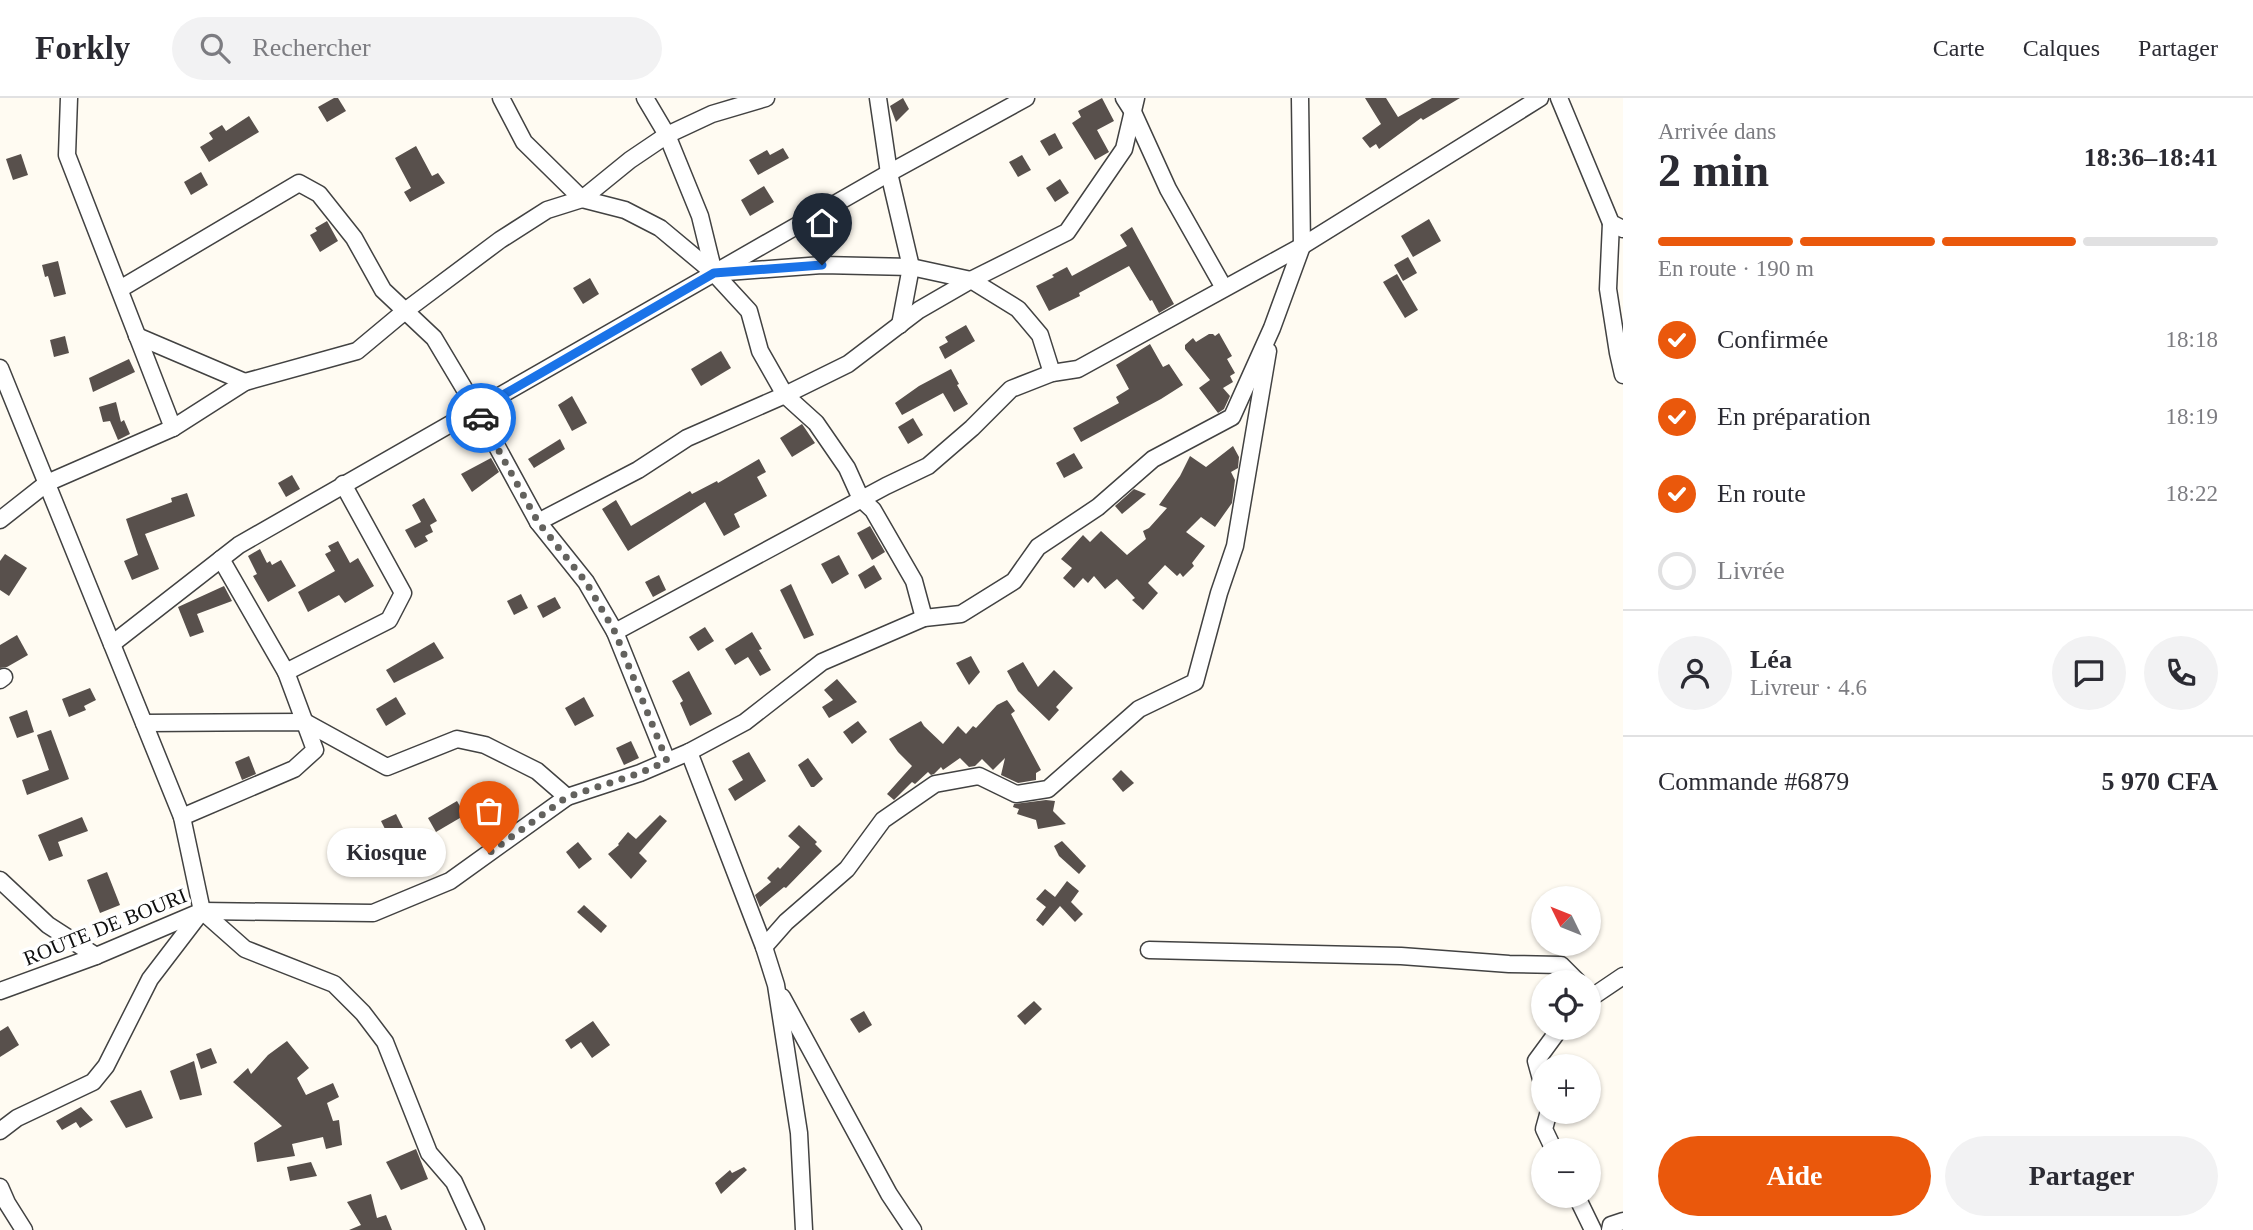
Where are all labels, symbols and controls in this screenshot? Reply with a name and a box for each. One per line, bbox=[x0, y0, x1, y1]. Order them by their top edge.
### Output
search box bbox=[172, 17, 662, 80]
icon: search bbox=[196, 29, 234, 67]
text: Forkly bbox=[35, 30, 130, 66]
text: Rechercher bbox=[252, 33, 371, 62]
text: Carte bbox=[1933, 35, 1985, 61]
text: Calques bbox=[2023, 35, 2100, 61]
text: Partager bbox=[2138, 35, 2218, 61]
text: Arrivée dans bbox=[1658, 119, 1776, 144]
text: 18:36–18:41 bbox=[2084, 143, 2218, 172]
text: 2 min bbox=[1658, 145, 1769, 196]
pin bbox=[792, 193, 852, 265]
icon: home bbox=[803, 204, 841, 242]
text: En route · 190 m bbox=[1658, 256, 1814, 281]
icon: check bbox=[1658, 321, 1696, 359]
text: Confirmée bbox=[1717, 325, 1828, 354]
text: 18:18 bbox=[2166, 327, 2218, 352]
courier bbox=[446, 383, 516, 453]
icon: check bbox=[1658, 398, 1696, 436]
icon: car bbox=[462, 399, 500, 437]
text: En préparation bbox=[1717, 402, 1871, 431]
text: 18:19 bbox=[2166, 404, 2218, 429]
icon: check bbox=[1658, 475, 1696, 513]
text: En route bbox=[1717, 479, 1806, 508]
text: 18:22 bbox=[2166, 481, 2218, 506]
text: Livrée bbox=[1717, 556, 1785, 585]
button: person bbox=[1658, 636, 1732, 710]
button: chat bbox=[2052, 636, 2126, 710]
button: phone bbox=[2144, 636, 2218, 710]
text: Léa bbox=[1750, 645, 1792, 674]
text: Livreur · 4.6 bbox=[1750, 675, 1867, 700]
text: Commande #6879 bbox=[1658, 767, 1849, 796]
text: 5 970 CFA bbox=[2101, 767, 2218, 796]
pin bbox=[459, 781, 519, 853]
icon: bag bbox=[470, 792, 508, 830]
callout: Kiosque bbox=[328, 828, 447, 878]
text: Kiosque bbox=[346, 840, 427, 865]
street label: ROUTE DE BOURI bbox=[20, 883, 190, 971]
north arrow bbox=[1531, 886, 1601, 956]
map controls bbox=[1531, 886, 1601, 1208]
button: locate bbox=[1531, 970, 1601, 1040]
button: + bbox=[1531, 1054, 1601, 1124]
button: Aide bbox=[1658, 1136, 1931, 1216]
button: Partager bbox=[1945, 1136, 2218, 1216]
button: − bbox=[1531, 1138, 1601, 1208]

